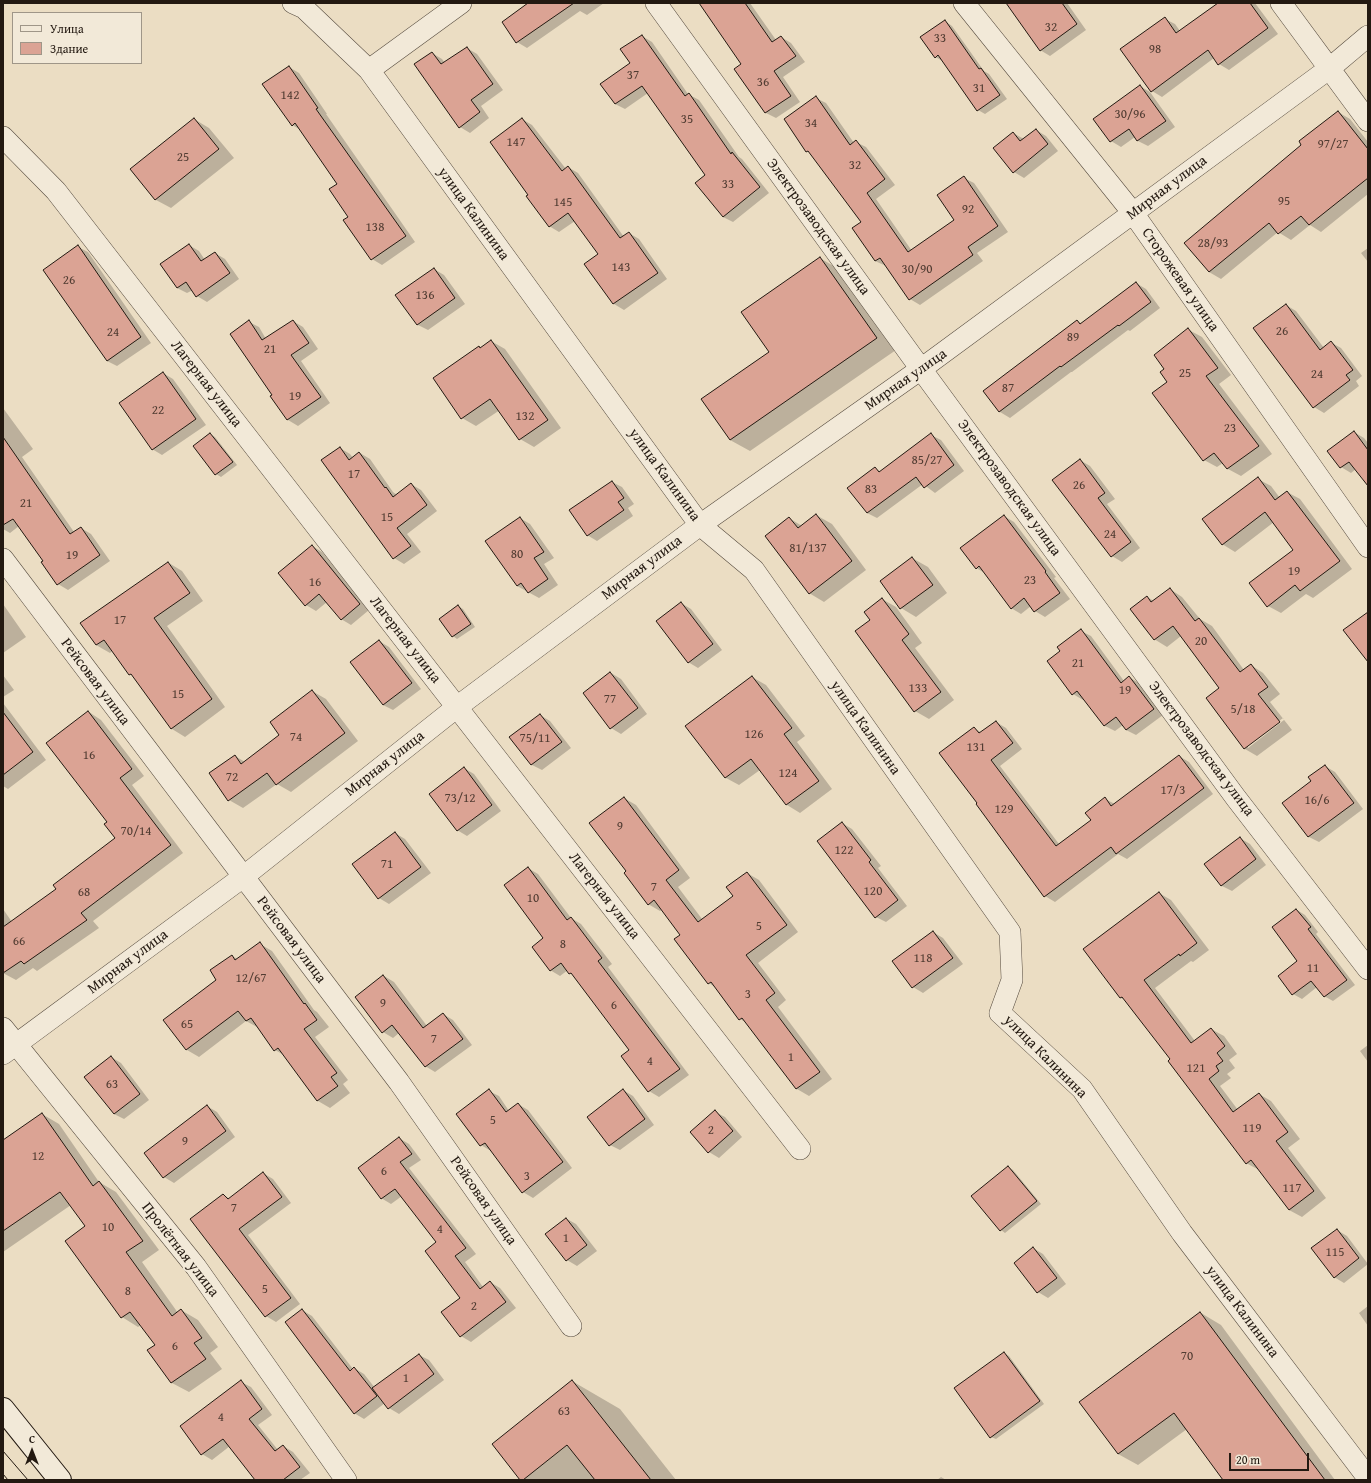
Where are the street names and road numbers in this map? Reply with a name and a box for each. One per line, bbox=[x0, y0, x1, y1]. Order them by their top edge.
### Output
street label: Мирная улица bbox=[1123, 152, 1211, 224]
street label: Электрозаводская улица bbox=[762, 155, 874, 299]
street label: улица Калинина bbox=[433, 164, 513, 264]
street label: Сторожевая улица bbox=[1137, 225, 1223, 335]
street label: Лагерная улица bbox=[166, 337, 246, 431]
street label: Мирная улица bbox=[862, 345, 950, 415]
street label: Электрозаводская улица bbox=[953, 416, 1065, 560]
street label: улица Калинина bbox=[624, 425, 704, 525]
street label: Мирная улица bbox=[598, 532, 686, 604]
street label: Лагерная улица bbox=[365, 593, 445, 687]
street label: Рейсовая улица bbox=[56, 635, 134, 729]
street label: улица Калинина bbox=[826, 677, 904, 779]
street label: Электрозаводская улица bbox=[1144, 678, 1258, 820]
street label: Мирная улица bbox=[342, 727, 428, 801]
street label: Лагерная улица bbox=[564, 849, 644, 943]
street label: Рейсовая улица bbox=[252, 893, 330, 987]
street label: Мирная улица bbox=[84, 926, 172, 998]
street label: улица Калинина bbox=[999, 1011, 1091, 1103]
street label: Рейсовая улица bbox=[446, 1153, 520, 1249]
street label: Пролётная улица bbox=[137, 1199, 223, 1301]
street label: улица Калинина bbox=[1201, 1262, 1283, 1362]

